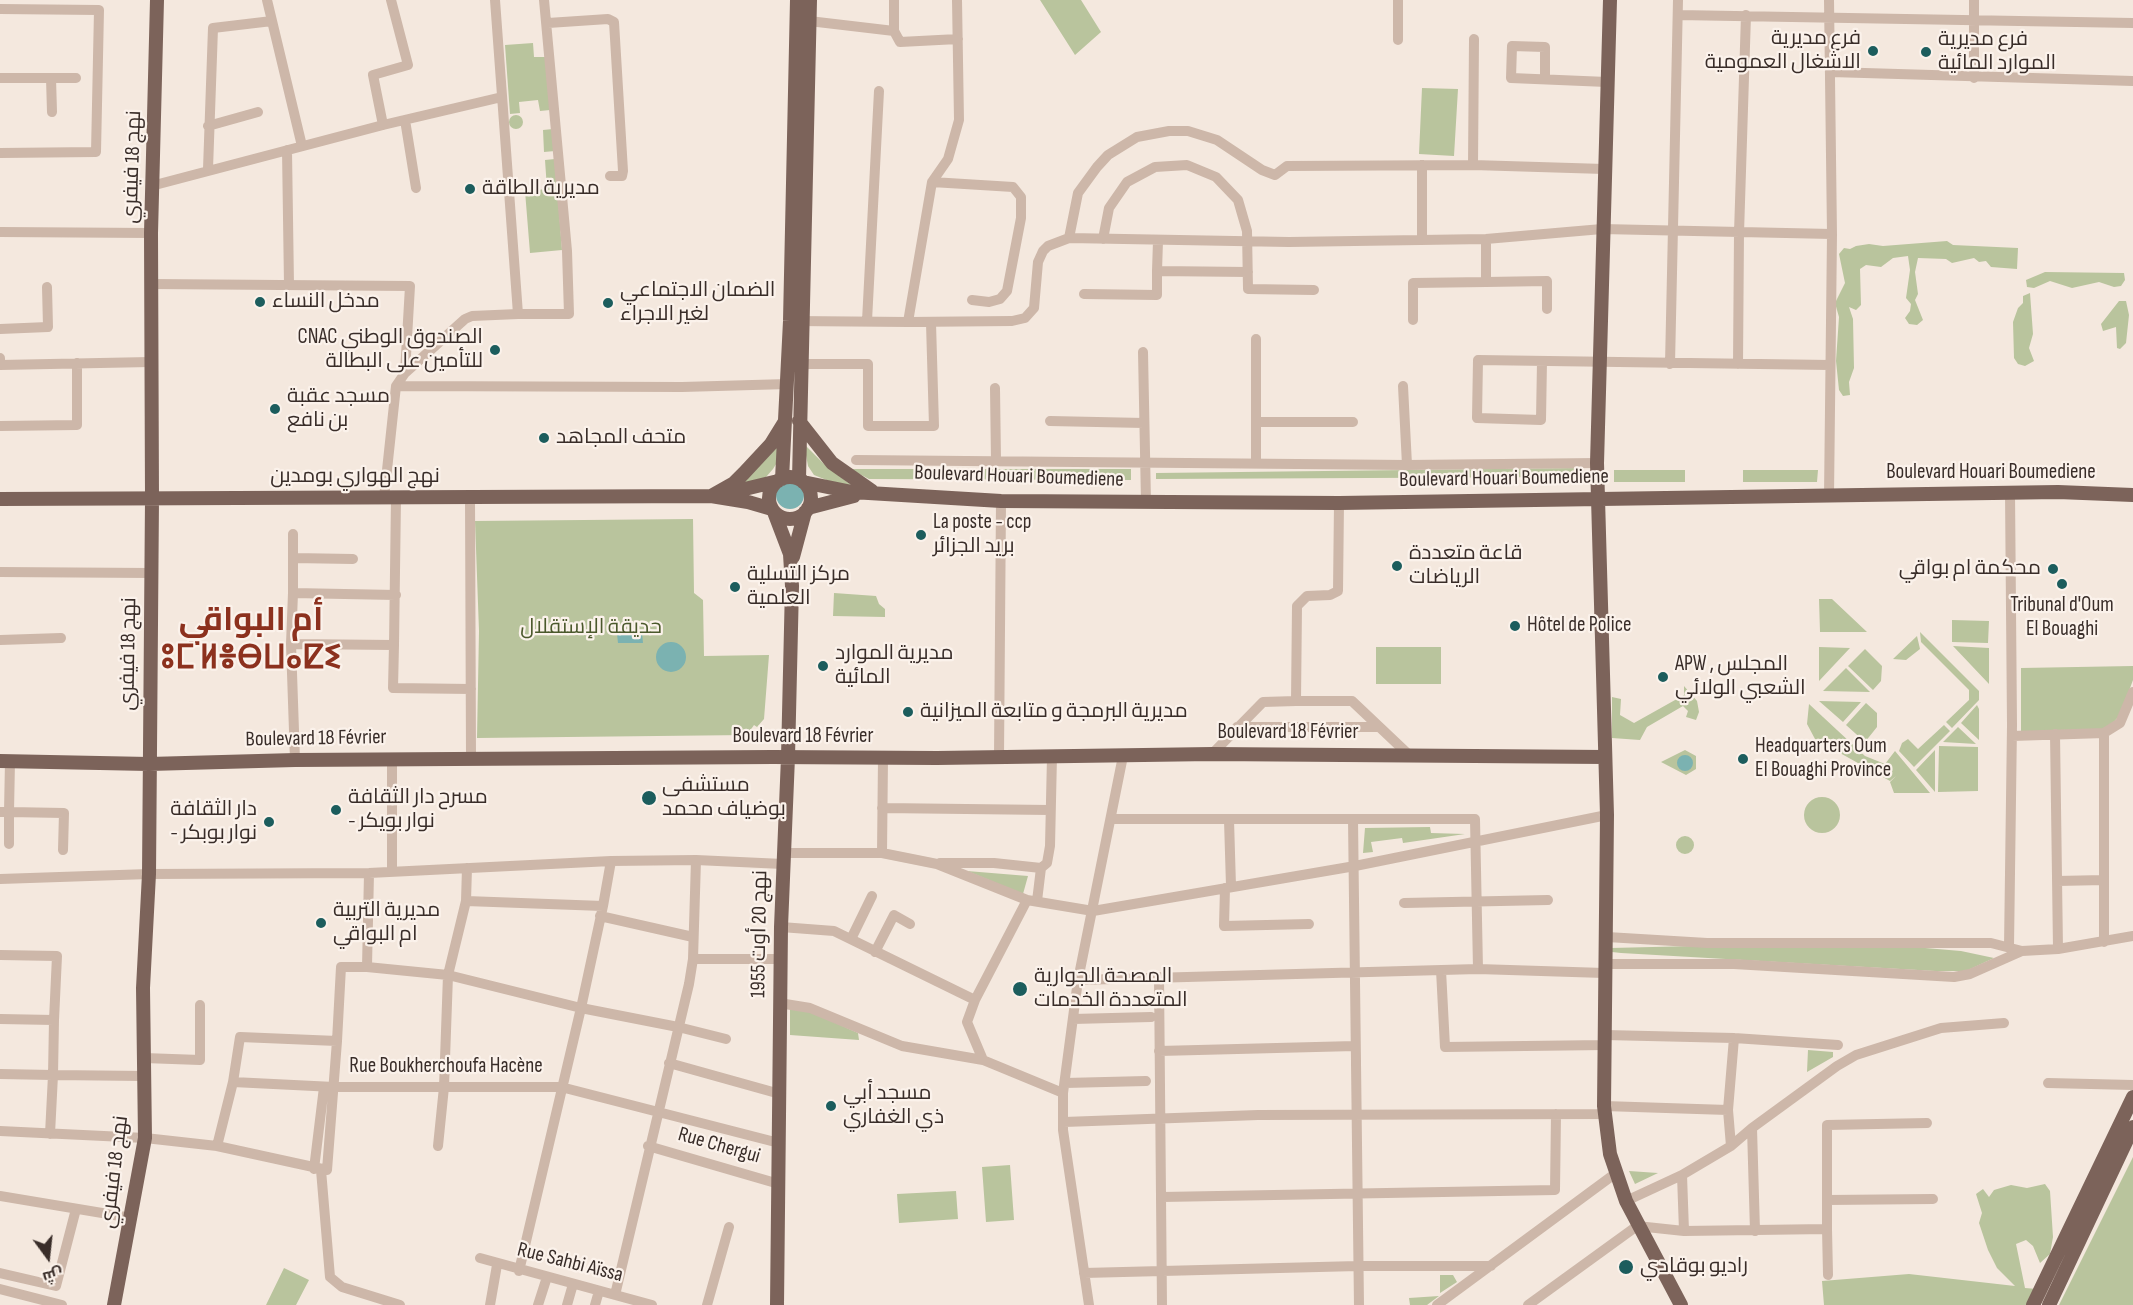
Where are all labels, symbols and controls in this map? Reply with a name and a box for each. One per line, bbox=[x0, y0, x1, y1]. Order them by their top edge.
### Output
place label: فرع مديرية الاشغال العمومية bbox=[1705, 26, 1861, 76]
place label: فرع مديرية الموارد المائية bbox=[1938, 27, 2056, 77]
marker: فرع مديرية الاشغال العمومية bbox=[1866, 44, 1880, 58]
marker: فرع مديرية الموارد المائية bbox=[1919, 45, 1933, 59]
street label: نهج 18 فيفري bbox=[118, 110, 148, 224]
place label: مديرية الطاقة bbox=[482, 176, 600, 202]
marker: مديرية الطاقة bbox=[463, 182, 477, 196]
place label: الضمان الاجتماعي لغير الاجراء bbox=[620, 278, 775, 328]
place label: مدخل النساء bbox=[272, 289, 380, 315]
marker: مدخل النساء bbox=[253, 295, 267, 309]
marker: الضمان الاجتماعي لغير الاجراء bbox=[601, 296, 615, 310]
place label: CNAC الصندوق الوطني للتأمين على البطالة bbox=[298, 325, 483, 375]
marker: CNAC الصندوق الوطني للتأمين على البطالة bbox=[488, 343, 502, 357]
place label: مسجد عقبة بن نافع bbox=[287, 384, 390, 434]
marker: مسجد عقبة بن نافع bbox=[268, 402, 282, 416]
place label: متحف المجاهد bbox=[556, 425, 686, 451]
marker: متحف المجاهد bbox=[537, 431, 551, 445]
street label: Boulevard Houari Boumediene bbox=[1886, 460, 2096, 486]
street label: Boulevard Houari Boumediene bbox=[914, 461, 1124, 493]
street label: نهج الهواري بومدين bbox=[270, 464, 440, 490]
street label: Boulevard Houari Boumediene bbox=[1399, 465, 1609, 493]
place label: La poste - ccp بريد الجزائر bbox=[933, 510, 1031, 560]
marker: La poste - ccp بريد الجزائر bbox=[914, 528, 928, 542]
place label: قاعة متعددة الرياضات bbox=[1409, 541, 1523, 591]
place label: محكمة ام بواقي bbox=[1899, 556, 2041, 582]
marker: قاعة متعددة الرياضات bbox=[1390, 559, 1404, 573]
place label: مركز التسلية العلمية bbox=[747, 562, 850, 612]
marker: محكمة ام بواقي bbox=[2046, 562, 2060, 576]
marker: Tribunal d'Oum El Bouaghi bbox=[2055, 577, 2069, 591]
marker: مركز التسلية العلمية bbox=[728, 580, 742, 594]
place label: Tribunal d'Oum El Bouaghi bbox=[2010, 593, 2114, 643]
street label: نهج 18 فيفري bbox=[115, 597, 143, 711]
district label: أم البواقي ⵓⵎ ⵍⴻⴱⵡⴰⵇⵉ bbox=[160, 602, 342, 680]
place label: Hôtel de Police bbox=[1527, 613, 1631, 639]
park label: حديقة الإستقلال bbox=[520, 615, 662, 641]
marker: Hôtel de Police bbox=[1508, 619, 1522, 633]
place label: مديرية الموارد المائية bbox=[835, 641, 953, 691]
place label: APW , المجلس الشعبي الولائي bbox=[1675, 652, 1806, 702]
marker: مديرية الموارد المائية bbox=[816, 659, 830, 673]
marker: APW , المجلس الشعبي الولائي bbox=[1656, 670, 1670, 684]
place label: مديرية البرمجة و متابعة الميزانية bbox=[920, 699, 1188, 725]
marker: مديرية البرمجة و متابعة الميزانية bbox=[901, 705, 915, 719]
street label: Boulevard 18 Février bbox=[1217, 720, 1359, 746]
street label: Boulevard 18 Février bbox=[732, 724, 874, 750]
street label: Boulevard 18 Février bbox=[245, 725, 387, 753]
place label: Headquarters Oum El Bouaghi Province bbox=[1755, 734, 1891, 784]
marker: Headquarters Oum El Bouaghi Province bbox=[1736, 752, 1750, 766]
place label: مستشفى بوضياف محمد bbox=[662, 773, 786, 823]
place label: مسرح دار الثقافة - نوار بويكر bbox=[348, 785, 488, 835]
marker: مستشفى بوضياف محمد bbox=[640, 789, 658, 807]
place label: دار الثقافة - نوار بوبكر bbox=[170, 797, 257, 847]
marker: مسرح دار الثقافة - نوار بويكر bbox=[329, 803, 343, 817]
marker: دار الثقافة - نوار بوبكر bbox=[262, 815, 276, 829]
street label: نهج 20 أوت 1955 bbox=[746, 870, 774, 998]
place label: مديرية التربية ام البواقي bbox=[333, 898, 440, 948]
marker: مديرية التربية ام البواقي bbox=[314, 916, 328, 930]
place label: المصحة الجوارية المتعددة الخدمات bbox=[1034, 964, 1188, 1014]
marker: المصحة الجوارية المتعددة الخدمات bbox=[1011, 980, 1029, 998]
street label: Rue Boukherchoufa Hacène bbox=[349, 1054, 543, 1080]
place label: مسجد أبي ذي الغفاري bbox=[843, 1081, 944, 1131]
marker: مسجد أبي ذي الغفاري bbox=[824, 1099, 838, 1113]
street label: نهج 18 فيفري bbox=[96, 1114, 134, 1230]
street label: Rue Chergui bbox=[675, 1122, 763, 1170]
north arrow bbox=[18, 1227, 78, 1287]
street label: Rue Sahbi Aïssa bbox=[515, 1238, 625, 1288]
place label: راديو بوقادي bbox=[1640, 1254, 1748, 1280]
marker: راديو بوقادي bbox=[1617, 1258, 1635, 1276]
text: ش bbox=[40, 1263, 65, 1287]

